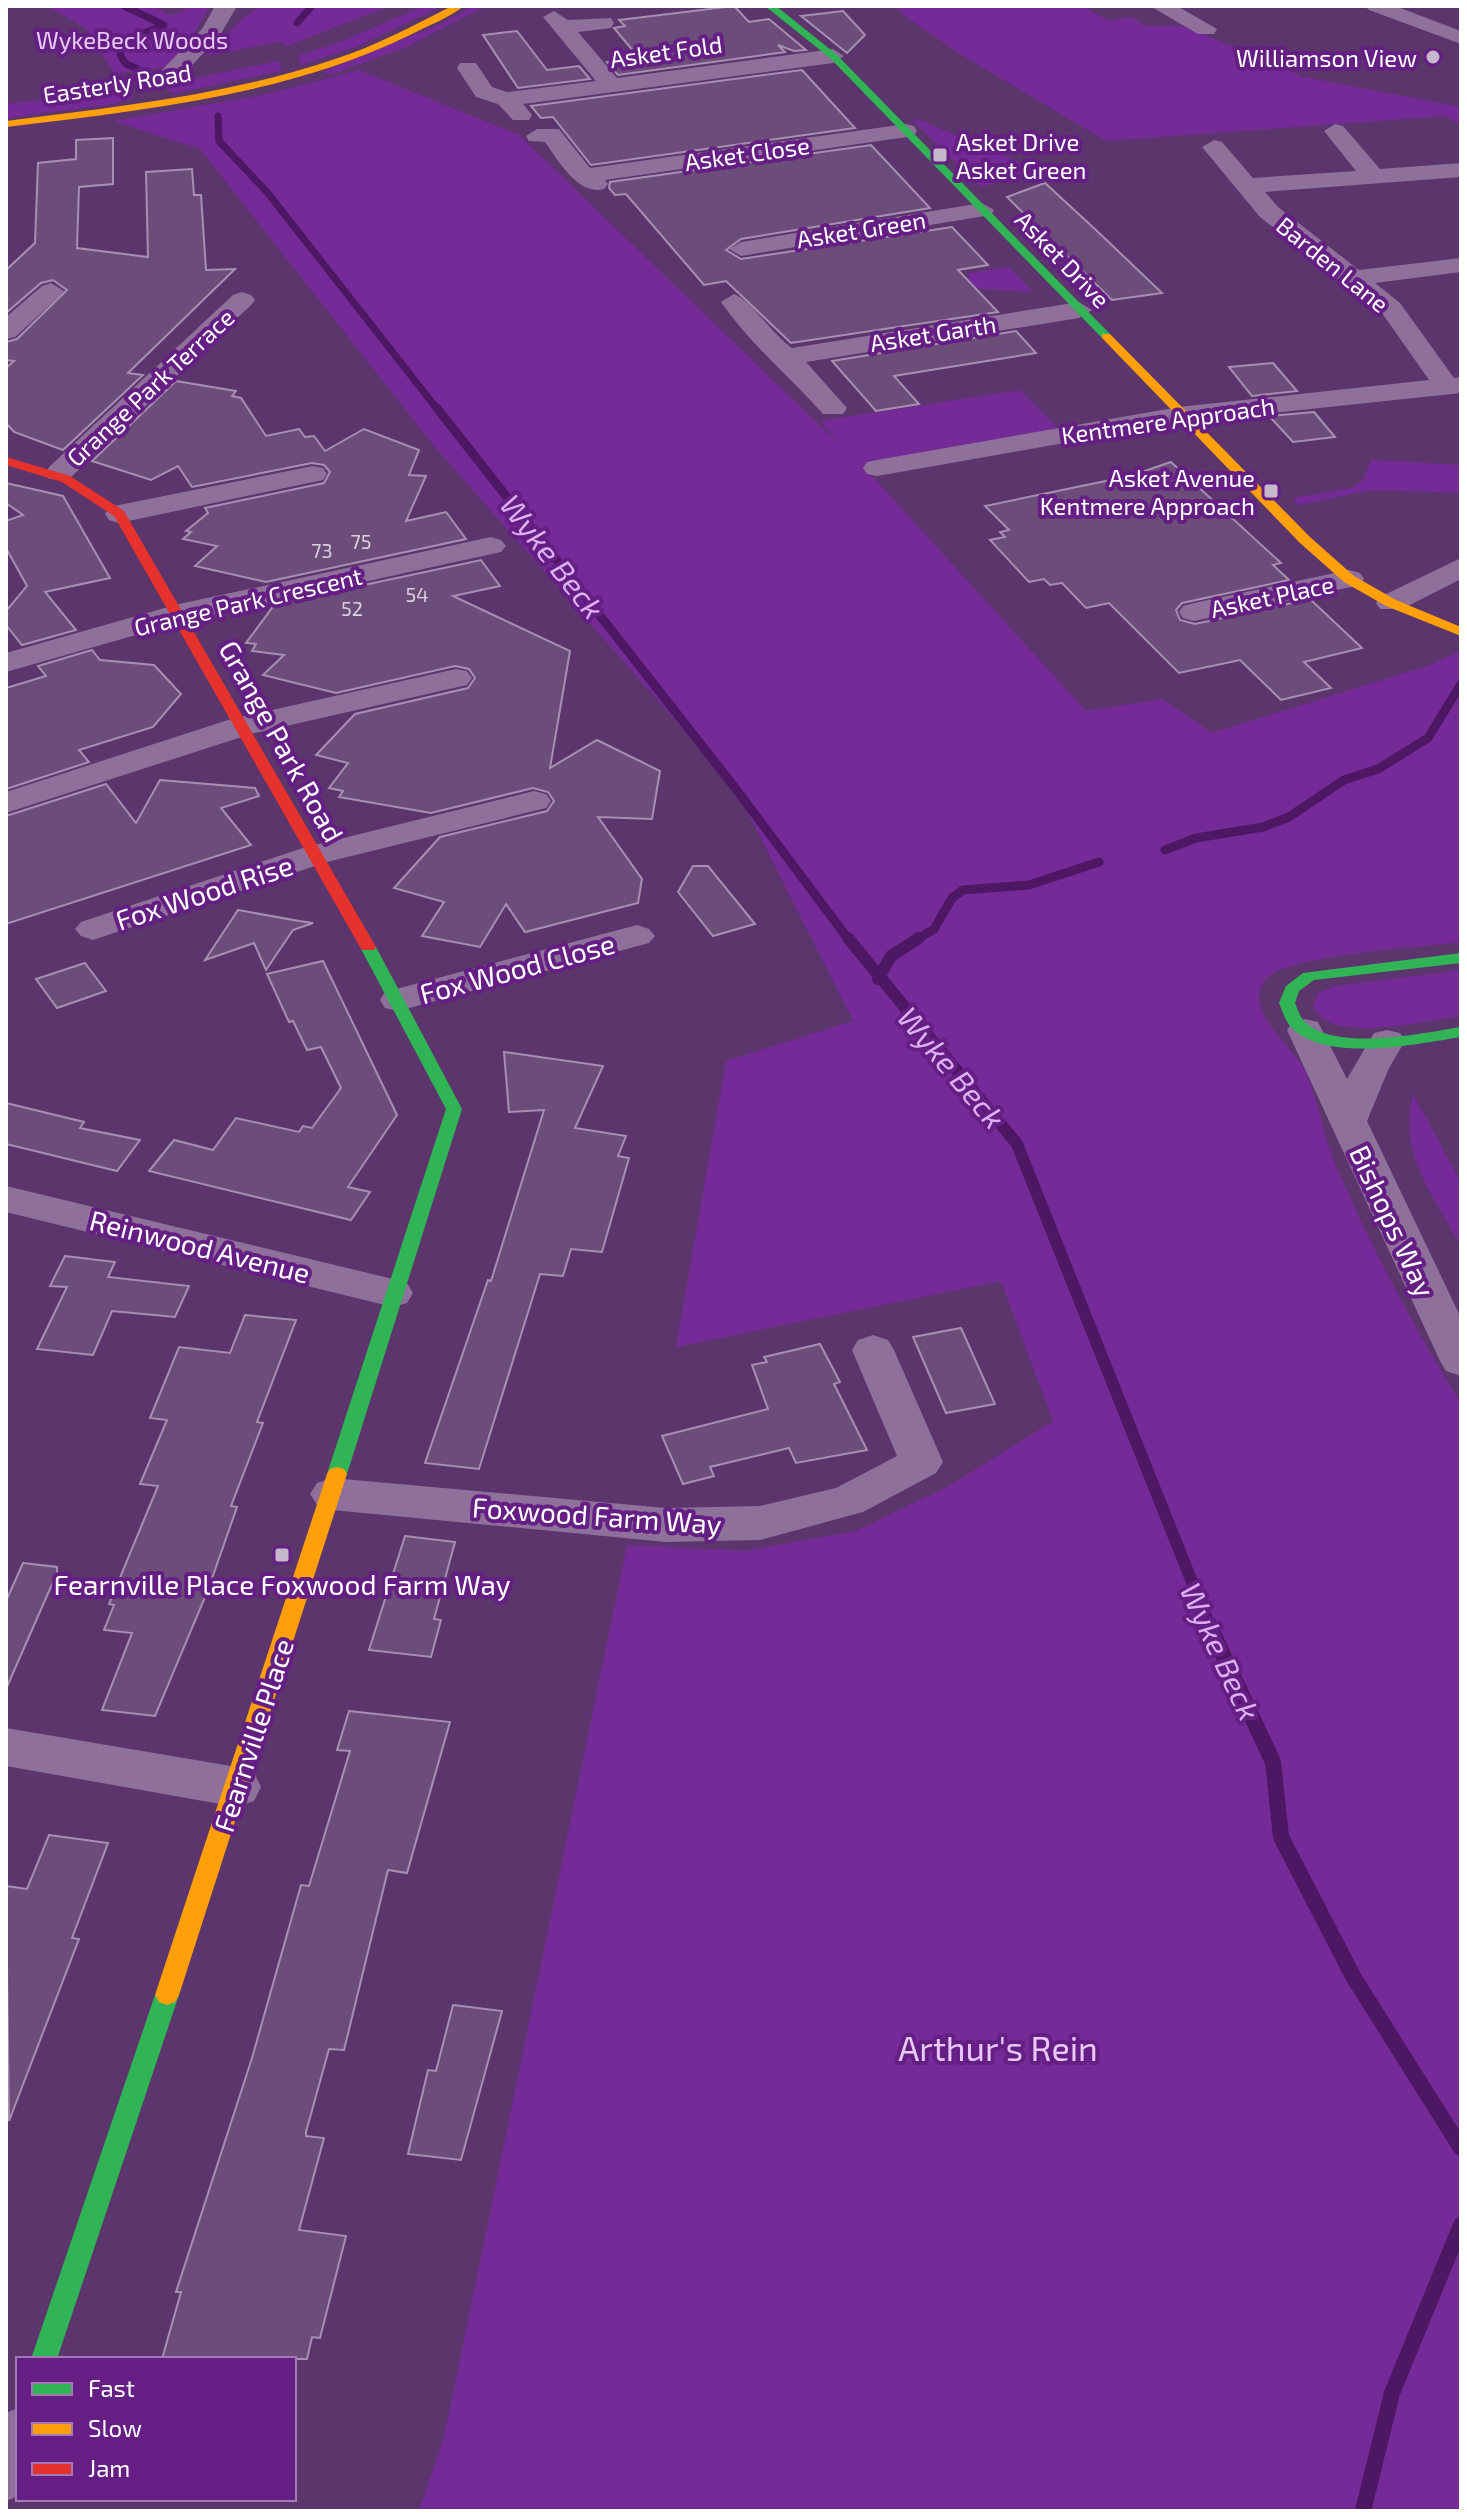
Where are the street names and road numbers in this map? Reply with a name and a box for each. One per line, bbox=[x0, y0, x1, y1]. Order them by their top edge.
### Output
street label: Asket Fold bbox=[608, 29, 724, 73]
street label: Easterly Road bbox=[41, 57, 193, 109]
street label: Asket Close bbox=[683, 130, 811, 176]
street label: Asket Green bbox=[794, 204, 928, 254]
street label: Asket Drive bbox=[1010, 205, 1116, 313]
street label: Barden Lane bbox=[1271, 210, 1395, 318]
street label: Grange Park Terrace bbox=[60, 302, 240, 472]
street label: Asket Garth bbox=[868, 309, 998, 357]
street label: Kentmere Approach bbox=[1059, 391, 1277, 449]
street label: Grange Park Crescent bbox=[131, 561, 365, 641]
street label: Asket Place bbox=[1208, 569, 1336, 623]
street label: Grange Park Road bbox=[213, 634, 351, 848]
street label: Fox Wood Rise bbox=[111, 847, 297, 937]
street label: Fox Wood Close bbox=[416, 926, 618, 1010]
street label: Bishops Way bbox=[1343, 1140, 1443, 1302]
street label: Reinwood Avenue bbox=[86, 1202, 314, 1290]
street label: Foxwood Farm Way bbox=[471, 1489, 723, 1541]
street label: Fearnville Place bbox=[206, 1634, 300, 1836]

